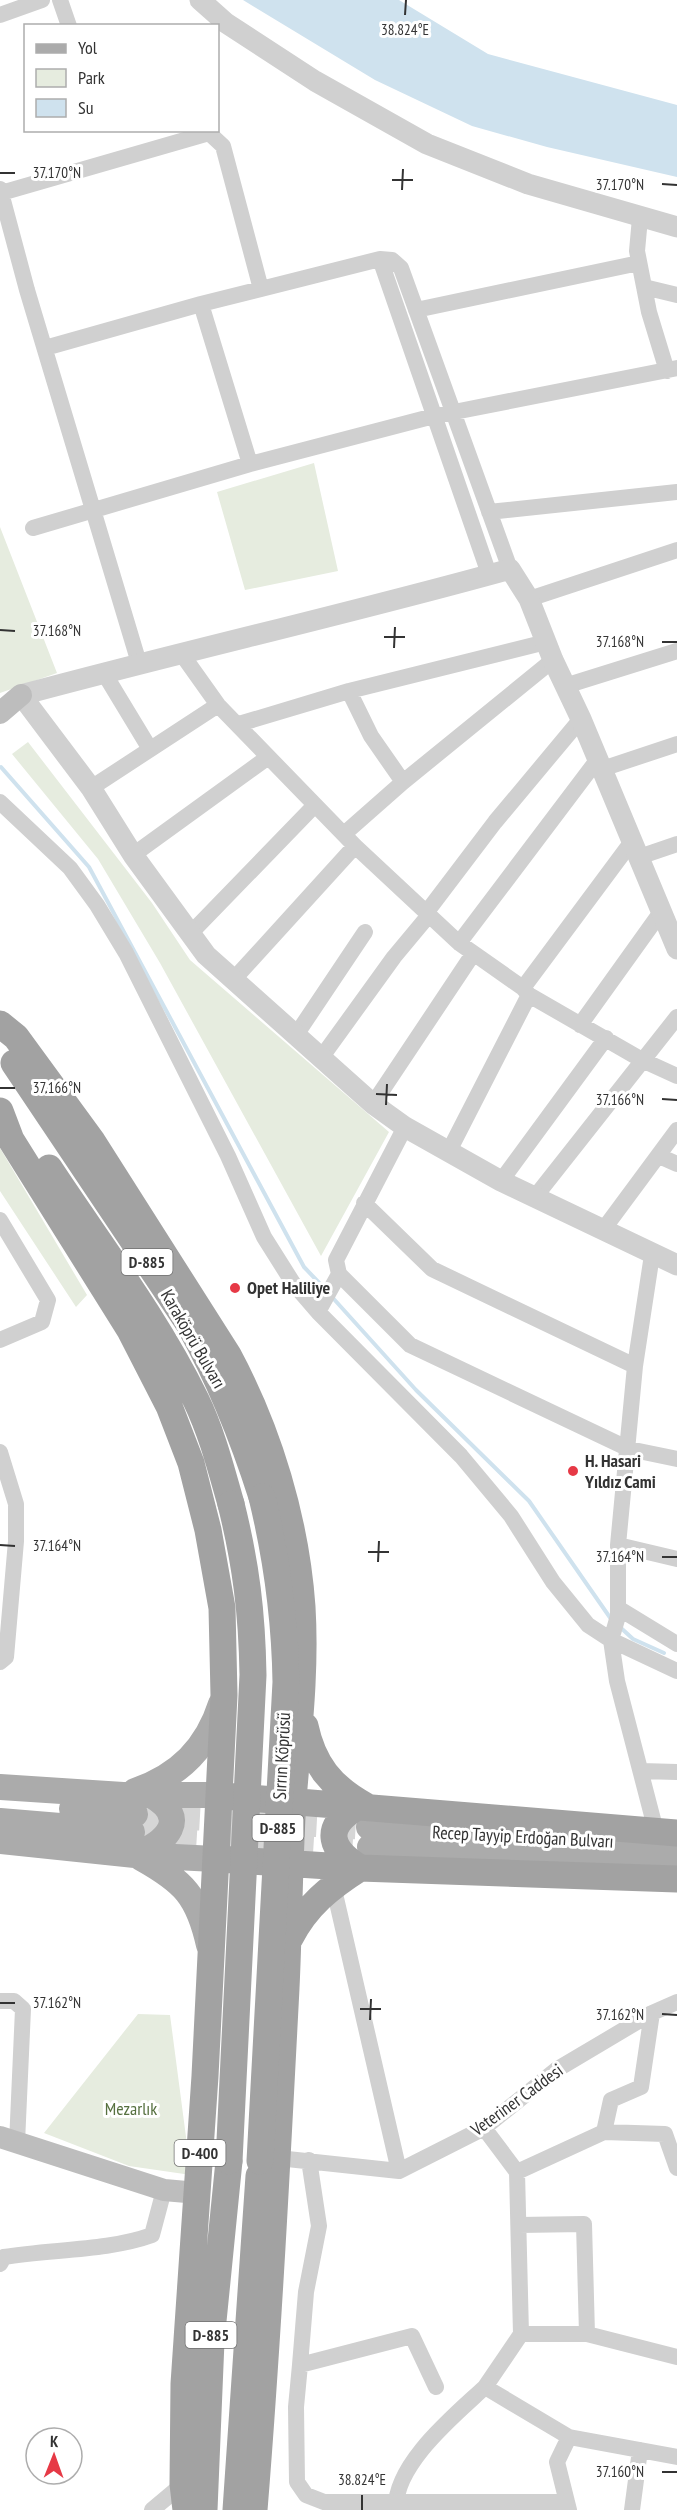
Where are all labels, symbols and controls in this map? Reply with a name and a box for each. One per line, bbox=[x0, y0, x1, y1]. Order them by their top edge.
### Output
text: 38.824°E bbox=[381, 20, 429, 39]
legend bbox=[24, 24, 219, 132]
text: Yol bbox=[78, 36, 98, 59]
text: Park bbox=[78, 66, 105, 89]
text: Su bbox=[78, 96, 94, 119]
text: 37.170°N bbox=[33, 163, 81, 182]
text: 37.170°N bbox=[596, 175, 644, 194]
text: 37.168°N bbox=[33, 621, 81, 640]
text: 37.168°N bbox=[596, 632, 644, 651]
text: 37.166°N bbox=[33, 1078, 81, 1097]
text: 37.166°N bbox=[596, 1090, 644, 1109]
road number: D-885 bbox=[122, 1249, 172, 1275]
place label: Opet Haliliye bbox=[247, 1276, 331, 1299]
marker: Opet Haliliye bbox=[228, 1281, 242, 1295]
street label: Karaköprü Bulvarı bbox=[156, 1285, 231, 1392]
place label: H. Hasari Yıldız Cami bbox=[584, 1449, 656, 1493]
marker: H. Hasari Yıldız Cami bbox=[566, 1464, 580, 1478]
text: 37.164°N bbox=[33, 1536, 81, 1555]
text: 37.164°N bbox=[596, 1547, 644, 1566]
street label: Sırrın Köprüsü bbox=[268, 1712, 295, 1800]
road number: D-885 bbox=[252, 1815, 304, 1841]
street label: Recep Tayyip Erdoğan Bulvarı bbox=[432, 1820, 614, 1853]
text: 37.162°N bbox=[33, 1993, 81, 2012]
text: 37.162°N bbox=[596, 2005, 644, 2024]
street label: Veteriner Caddesi bbox=[465, 2058, 567, 2141]
park label: Mezarlık bbox=[105, 2097, 157, 2120]
road number: D-400 bbox=[174, 2140, 226, 2166]
road number: D-885 bbox=[186, 2322, 236, 2348]
north arrow bbox=[24, 2426, 84, 2486]
text: K bbox=[50, 2431, 59, 2451]
text: 37.160°N bbox=[596, 2462, 644, 2481]
text: 38.824°E bbox=[338, 2470, 386, 2489]

